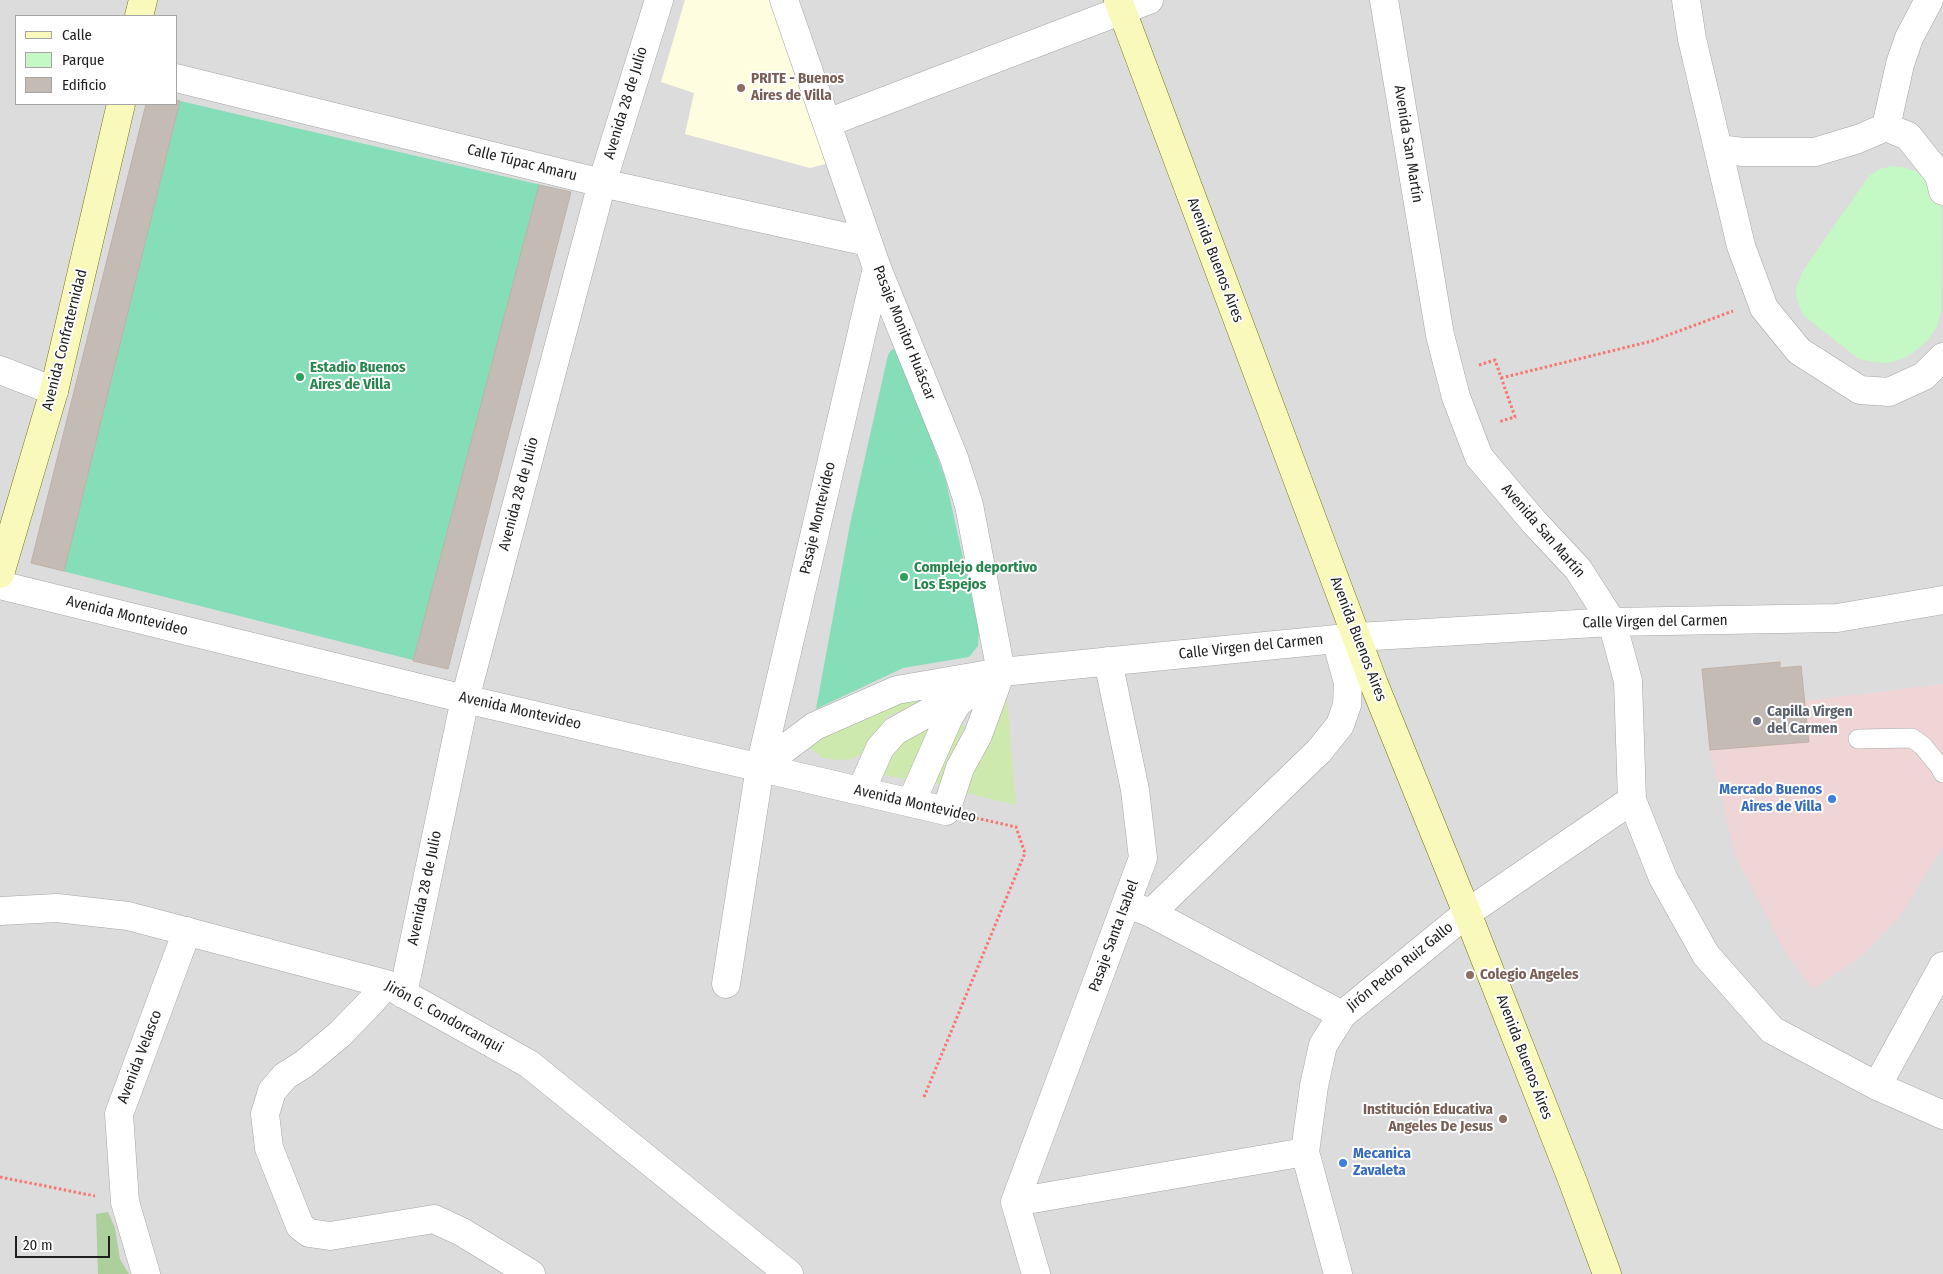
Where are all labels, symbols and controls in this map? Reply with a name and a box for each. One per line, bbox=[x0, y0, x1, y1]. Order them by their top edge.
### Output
legend bbox=[15, 15, 178, 105]
text: Calle bbox=[62, 26, 92, 44]
street label: Avenida 28 de Julio bbox=[600, 45, 652, 161]
text: Parque bbox=[62, 51, 105, 69]
place label: PRITE - Buenos Aires de Villa bbox=[751, 70, 844, 105]
text: Edificio bbox=[62, 76, 107, 94]
marker: PRITE - Buenos Aires de Villa bbox=[735, 82, 747, 94]
street label: Avenida San Martín bbox=[1390, 84, 1426, 204]
street label: Calle Túpac Amaru bbox=[465, 141, 579, 185]
street label: Avenida Buenos Aires bbox=[1183, 195, 1247, 325]
street label: Pasaje Monitor Huáscar bbox=[869, 263, 939, 403]
street label: Avenida Confraternidad bbox=[39, 268, 91, 412]
place label: Estadio Buenos Aires de Villa bbox=[310, 359, 406, 394]
marker: Estadio Buenos Aires de Villa bbox=[294, 371, 306, 383]
street label: Avenida 28 de Julio bbox=[495, 435, 543, 553]
street label: Pasaje Montevideo bbox=[796, 460, 840, 576]
street label: Avenida San Martín bbox=[1497, 480, 1589, 582]
place label: Complejo deportivo Los Espejos bbox=[914, 559, 1037, 594]
marker: Complejo deportivo Los Espejos bbox=[898, 571, 910, 583]
street label: Avenida Buenos Aires bbox=[1326, 574, 1390, 704]
street label: Avenida Montevideo bbox=[64, 592, 190, 640]
street label: Calle Virgen del Carmen bbox=[1582, 612, 1728, 632]
street label: Calle Virgen del Carmen bbox=[1178, 630, 1324, 664]
street label: Avenida Montevideo bbox=[457, 688, 583, 734]
place label: Capilla Virgen del Carmen bbox=[1767, 703, 1853, 738]
marker: Capilla Virgen del Carmen bbox=[1751, 715, 1763, 727]
street label: Avenida Montevideo bbox=[852, 781, 978, 827]
place label: Mercado Buenos Aires de Villa bbox=[1719, 781, 1822, 816]
marker: Mercado Buenos Aires de Villa bbox=[1826, 793, 1838, 805]
street label: Avenida 28 de Julio bbox=[404, 829, 446, 947]
street label: Pasaje Santa Isabel bbox=[1085, 878, 1143, 994]
street label: Jirón Pedro Ruiz Gallo bbox=[1343, 919, 1457, 1015]
place label: Colegio Angeles bbox=[1480, 966, 1579, 984]
marker: Colegio Angeles bbox=[1464, 969, 1476, 981]
street label: Jirón G. Condorcanqui bbox=[382, 977, 506, 1057]
street label: Avenida Buenos Aires bbox=[1492, 992, 1556, 1122]
street label: Avenida Velasco bbox=[114, 1008, 166, 1106]
place label: Institución Educativa Angeles De Jesus bbox=[1363, 1101, 1493, 1136]
marker: Institución Educativa Angeles De Jesus bbox=[1497, 1113, 1509, 1125]
place label: Mecanica Zavaleta bbox=[1353, 1145, 1411, 1180]
marker: Mecanica Zavaleta bbox=[1337, 1157, 1349, 1169]
scale bar bbox=[18, 1226, 112, 1258]
text: 20 m bbox=[23, 1236, 53, 1254]

